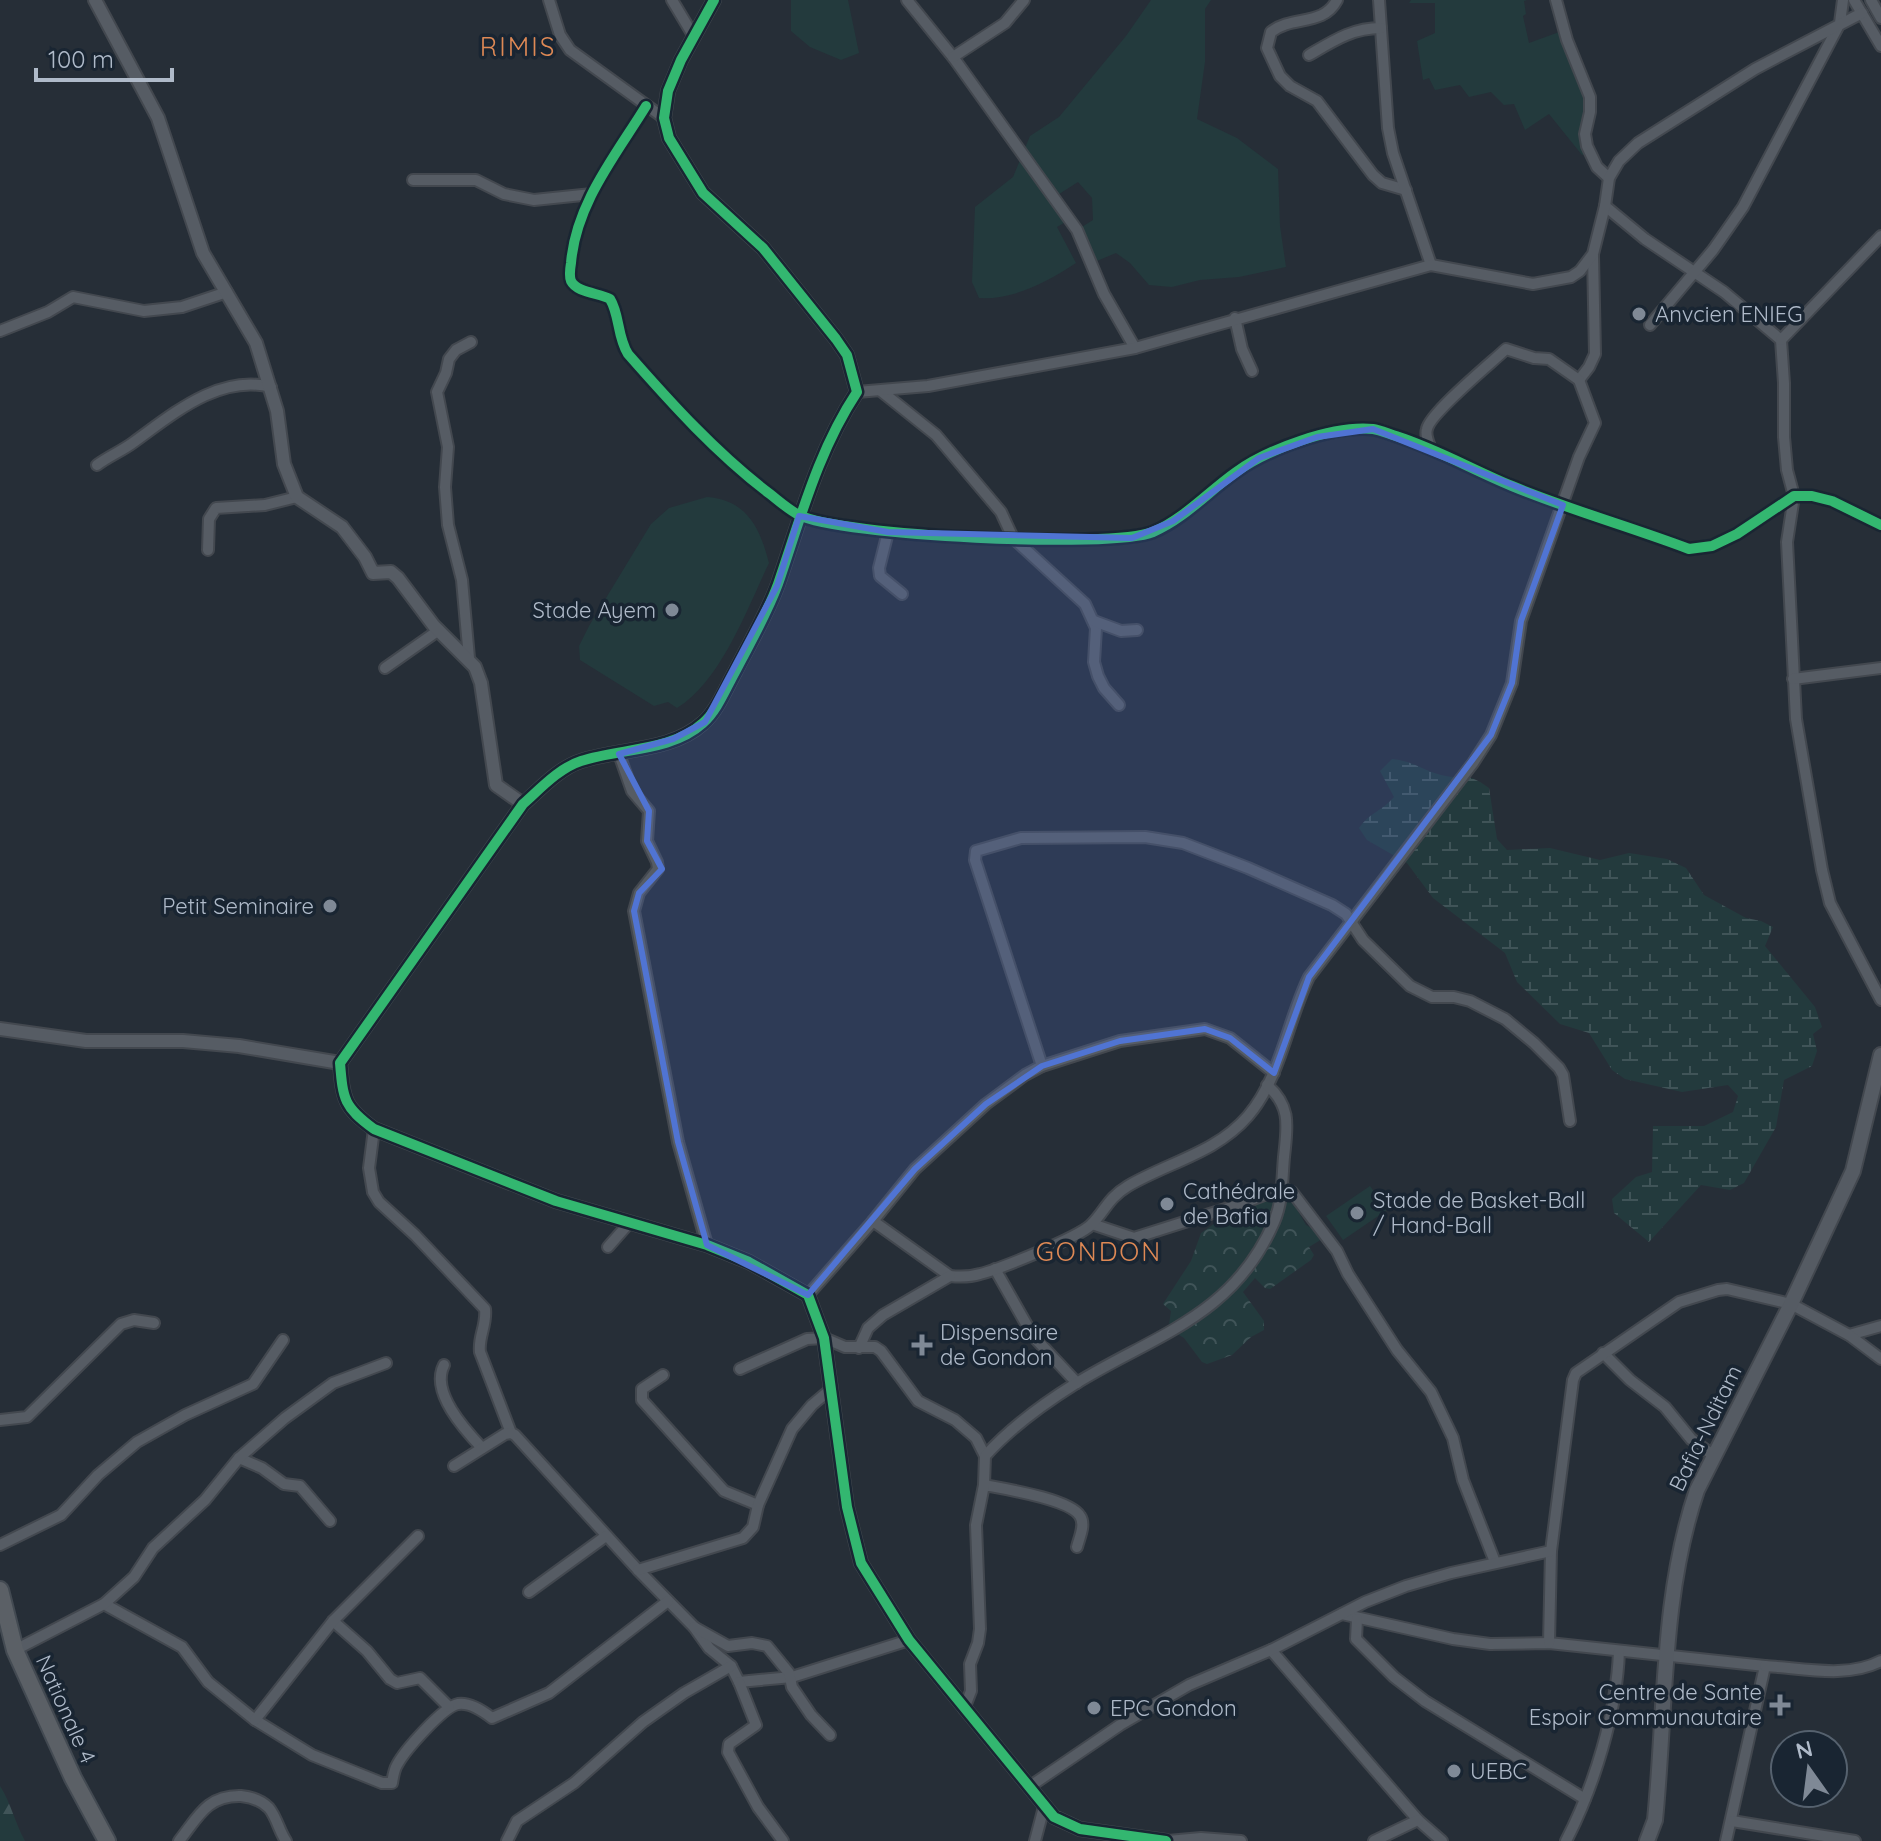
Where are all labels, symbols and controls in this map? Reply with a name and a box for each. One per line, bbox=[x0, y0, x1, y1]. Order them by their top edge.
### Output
district label: RIMIS bbox=[480, 30, 556, 63]
scale bar bbox=[36, 32, 172, 82]
text: 100 m bbox=[48, 44, 114, 74]
place label: Anvcien ENIEG bbox=[1655, 300, 1802, 328]
marker: Anvcien ENIEG bbox=[1630, 305, 1648, 323]
place label: Stade Ayem bbox=[533, 596, 656, 624]
marker: Stade Ayem bbox=[663, 601, 681, 619]
place label: Petit Seminaire bbox=[162, 892, 314, 920]
marker: Petit Seminaire bbox=[321, 897, 339, 915]
place label: Cathédrale de Bafia bbox=[1183, 1177, 1295, 1230]
place label: Stade de Basket-Ball / Hand-Ball bbox=[1373, 1186, 1585, 1239]
marker: Cathédrale de Bafia bbox=[1158, 1195, 1176, 1213]
marker: Stade de Basket-Ball / Hand-Ball bbox=[1348, 1204, 1366, 1222]
district label: GONDON bbox=[1036, 1235, 1162, 1268]
place label: Dispensaire de Gondon bbox=[940, 1318, 1058, 1371]
marker: Dispensaire de Gondon bbox=[911, 1334, 933, 1356]
street label: Bafia-Nditam bbox=[1662, 1360, 1748, 1496]
street label: Nationale 4 bbox=[30, 1650, 102, 1768]
place label: Centre de Sante Espoir Communautaire bbox=[1529, 1678, 1762, 1731]
place label: EPC Gondon bbox=[1110, 1694, 1237, 1722]
marker: Centre de Sante Espoir Communautaire bbox=[1769, 1694, 1791, 1716]
marker: EPC Gondon bbox=[1085, 1699, 1103, 1717]
north arrow bbox=[1769, 1729, 1849, 1809]
text: N bbox=[1793, 1734, 1815, 1765]
place label: UEBC bbox=[1470, 1757, 1527, 1785]
marker: UEBC bbox=[1445, 1762, 1463, 1780]

